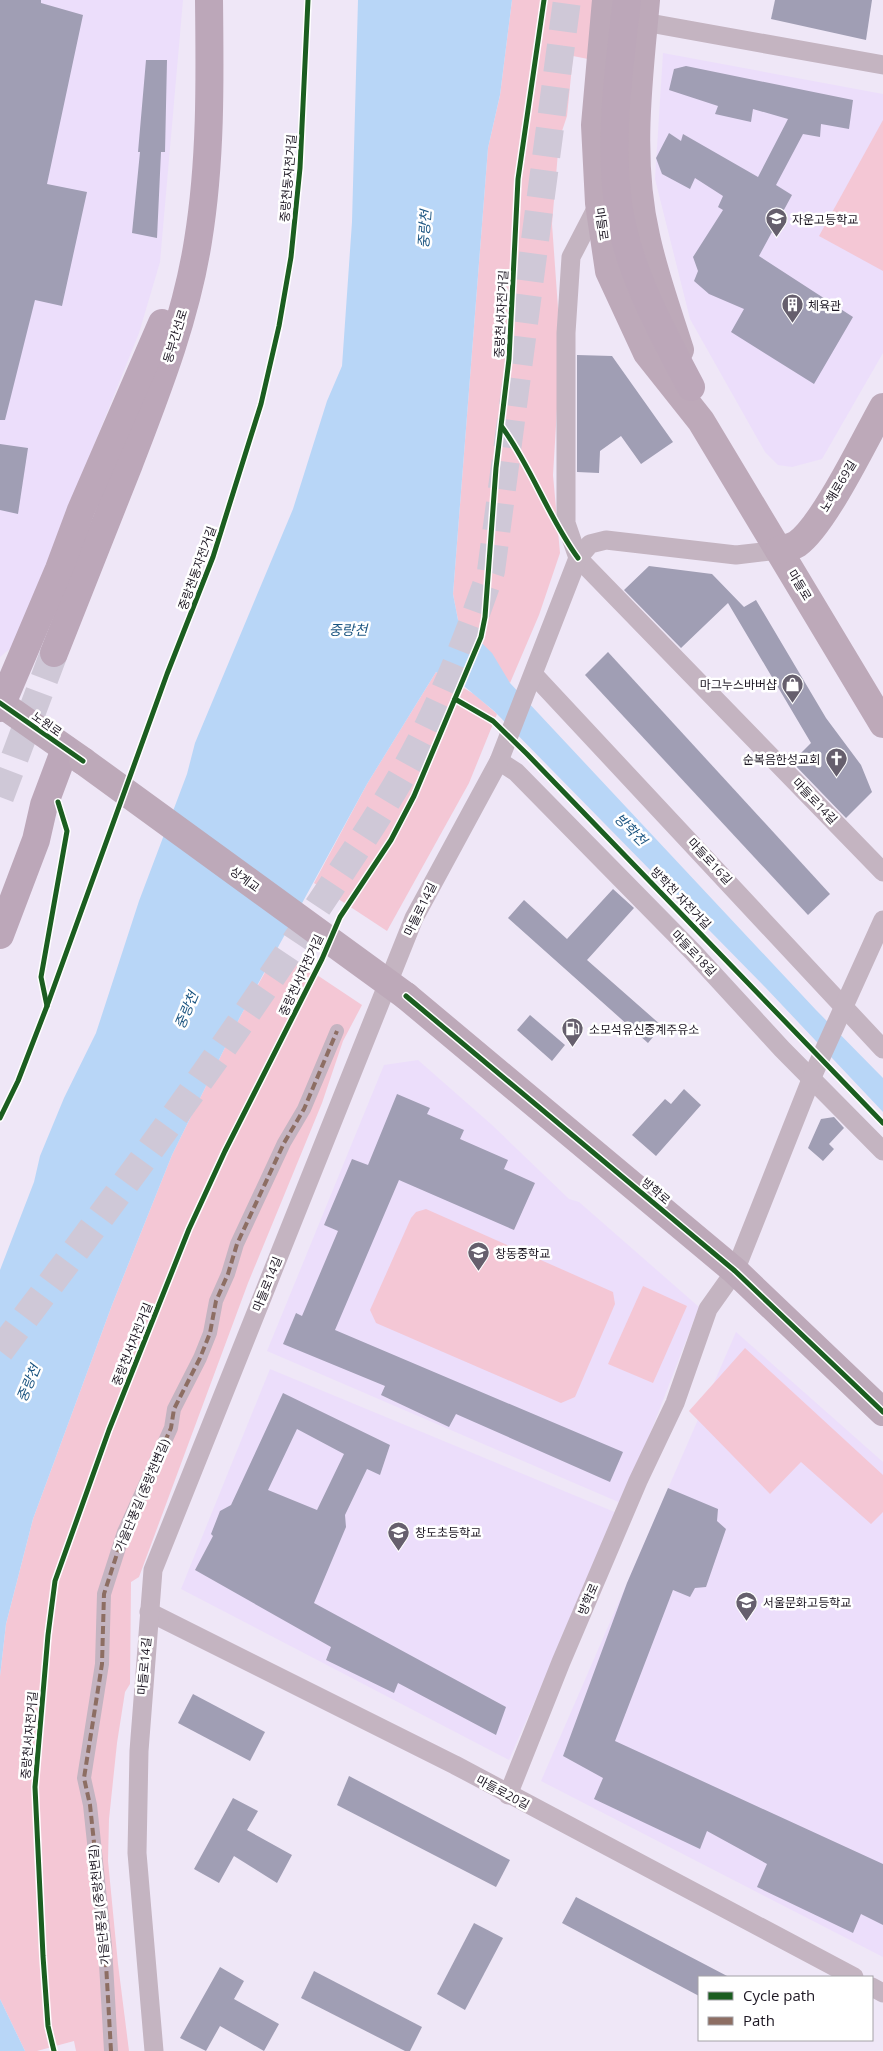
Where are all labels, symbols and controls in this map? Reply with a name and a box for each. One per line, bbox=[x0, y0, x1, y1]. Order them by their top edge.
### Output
street label: 중랑천동자전거길 bbox=[276, 133, 300, 223]
street label: 마들로 bbox=[591, 206, 613, 242]
school or university icon: 자운고등학교 bbox=[764, 207, 788, 238]
water label: 중랑천 bbox=[413, 208, 435, 249]
place label: 자운고등학교 bbox=[792, 211, 858, 228]
street label: 중랑천서자전거길 bbox=[490, 269, 512, 359]
building icon: 체육관 bbox=[780, 293, 804, 324]
place label: 체육관 bbox=[808, 297, 841, 314]
street label: 동부간선로 bbox=[159, 307, 191, 365]
street label: 노해로69길 bbox=[816, 457, 860, 515]
street label: 중랑천동자전거길 bbox=[174, 524, 220, 612]
street label: 마들로 bbox=[784, 566, 816, 604]
water label: 중랑천 bbox=[329, 620, 368, 639]
shop icon: 마그누스바버샵 bbox=[781, 672, 805, 703]
place label: 마그누스바버샵 bbox=[700, 676, 777, 693]
street label: 노원로 bbox=[29, 708, 65, 740]
church icon: 순복음한성교회 bbox=[824, 747, 848, 778]
place label: 순복음한성교회 bbox=[743, 751, 820, 768]
street label: 마들로14길 bbox=[789, 774, 841, 828]
water label: 방학천 bbox=[611, 809, 652, 850]
street label: 마들로16길 bbox=[684, 834, 736, 888]
street label: 상계교 bbox=[227, 862, 263, 896]
street label: 방학천 자전거길 bbox=[647, 863, 715, 933]
street label: 마들로14길 bbox=[400, 879, 440, 939]
street label: 마들로18길 bbox=[668, 926, 720, 980]
street label: 중랑천서자전거길 bbox=[275, 931, 327, 1019]
water label: 중랑천 bbox=[170, 987, 203, 1031]
fuel station icon: 소모석유신중계주유소 bbox=[561, 1017, 585, 1048]
place label: 소모석유신중계주유소 bbox=[589, 1021, 699, 1038]
street label: 방학로 bbox=[638, 1174, 674, 1208]
school or university icon: 창동중학교 bbox=[467, 1241, 491, 1272]
place label: 창동중학교 bbox=[495, 1245, 550, 1262]
street label: 마들로14길 bbox=[248, 1254, 286, 1314]
street label: 중랑천서자전거길 bbox=[108, 1300, 156, 1388]
water label: 중랑천 bbox=[12, 1360, 45, 1404]
street label: 가을단풍길 (중랑천변길) bbox=[111, 1436, 174, 1554]
school or university icon: 창도초등학교 bbox=[387, 1520, 411, 1551]
place label: 창도초등학교 bbox=[415, 1524, 481, 1541]
street label: 방학로 bbox=[574, 1580, 602, 1618]
school or university icon: 서울문화고등학교 bbox=[735, 1590, 759, 1621]
place label: 서울문화고등학교 bbox=[763, 1594, 851, 1611]
street label: 마들로14길 bbox=[133, 1636, 155, 1696]
street label: 중랑천서자전거길 bbox=[17, 1690, 41, 1780]
street label: 마들로20길 bbox=[473, 1771, 533, 1813]
street label: 가을단풍길 (중랑천변길) bbox=[84, 1844, 114, 1966]
legend bbox=[698, 1976, 873, 2041]
text: Cycle path bbox=[743, 1985, 815, 2005]
text: Path bbox=[743, 2010, 775, 2030]

